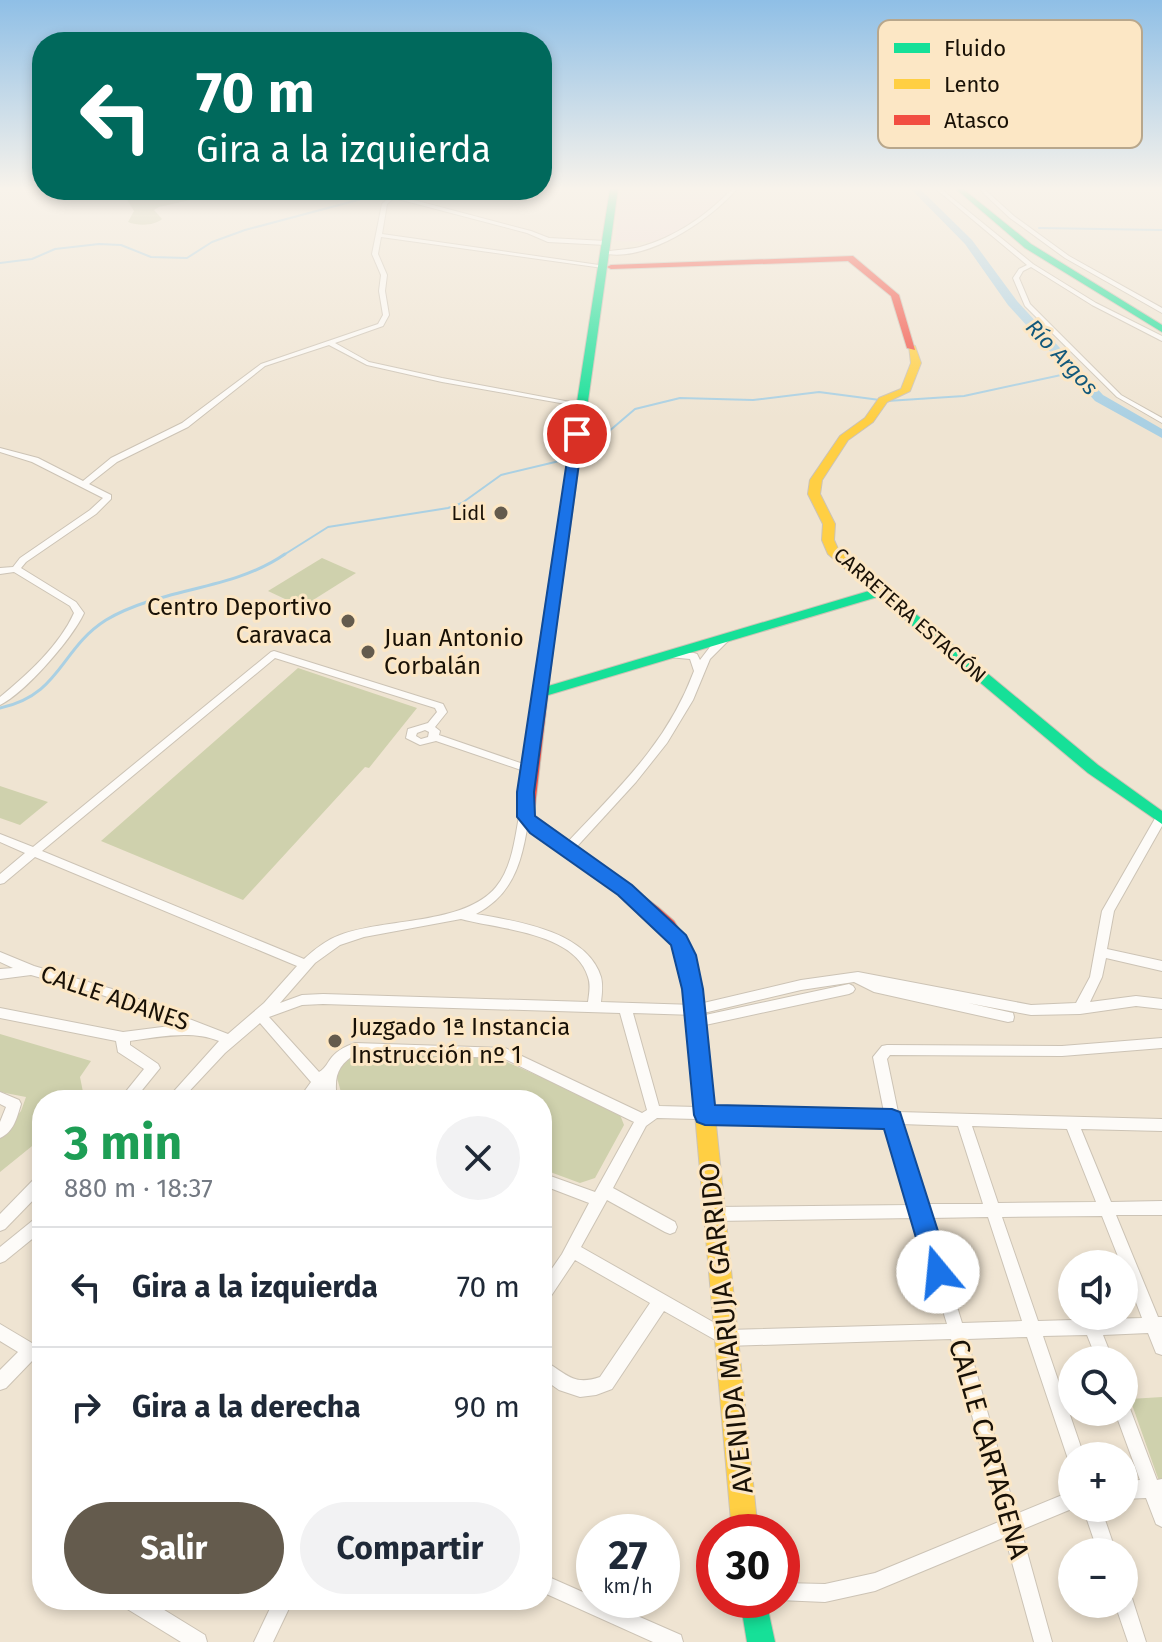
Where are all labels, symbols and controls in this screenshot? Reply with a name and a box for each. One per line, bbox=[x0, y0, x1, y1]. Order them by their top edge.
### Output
legend bbox=[878, 20, 1142, 148]
text: Fluido bbox=[944, 35, 1006, 62]
text: 70 m bbox=[196, 60, 315, 127]
icon: left bbox=[64, 64, 168, 168]
text: Lento bbox=[944, 71, 1000, 98]
text: Atasco bbox=[944, 107, 1009, 134]
text: Gira a la izquierda bbox=[196, 128, 491, 172]
water label: Río Argos bbox=[1020, 314, 1104, 400]
pin bbox=[543, 400, 611, 468]
icon: arrive bbox=[555, 412, 599, 456]
place label: Lidl bbox=[452, 501, 485, 525]
marker: Lidl bbox=[492, 504, 510, 522]
street label: CARRETERA ESTACIÓN bbox=[829, 542, 991, 688]
place label: Centro Deportivo Caravaca bbox=[147, 593, 332, 649]
marker: Centro Deportivo Caravaca bbox=[339, 612, 357, 630]
place label: Juan Antonio Corbalán bbox=[384, 624, 524, 680]
marker: Juan Antonio Corbalán bbox=[359, 643, 377, 661]
street label: CALLE ADANES bbox=[37, 960, 193, 1036]
place label: Juzgado 1ª Instancia Instrucción nº 1 bbox=[351, 1013, 570, 1069]
marker: Juzgado 1ª Instancia Instrucción nº 1 bbox=[326, 1032, 344, 1050]
text: 3 min bbox=[64, 1114, 182, 1172]
button: close bbox=[436, 1116, 520, 1200]
street label: AVENIDA MARUJA GARRIDO bbox=[692, 1161, 760, 1495]
text: 880 m · 18:37 bbox=[64, 1173, 213, 1204]
position arrow bbox=[896, 1230, 980, 1314]
map controls bbox=[1058, 1250, 1138, 1618]
button: sound bbox=[1058, 1250, 1138, 1330]
icon: left bbox=[64, 1265, 108, 1309]
text: Gira a la izquierda bbox=[132, 1269, 378, 1305]
text: 70 m bbox=[457, 1269, 520, 1305]
street label: CALLE CARTAGENA bbox=[942, 1335, 1036, 1563]
button: search bbox=[1058, 1346, 1138, 1426]
icon: right bbox=[64, 1385, 108, 1429]
text: Gira a la derecha bbox=[132, 1389, 361, 1425]
text: 90 m bbox=[454, 1389, 520, 1425]
button: + bbox=[1058, 1442, 1138, 1522]
button: Salir bbox=[64, 1502, 284, 1594]
button: Compartir bbox=[300, 1502, 520, 1594]
speed limit sign: 30 bbox=[696, 1514, 800, 1618]
text: 27 bbox=[609, 1532, 648, 1580]
button: − bbox=[1058, 1538, 1138, 1618]
text: km/h bbox=[603, 1574, 653, 1598]

